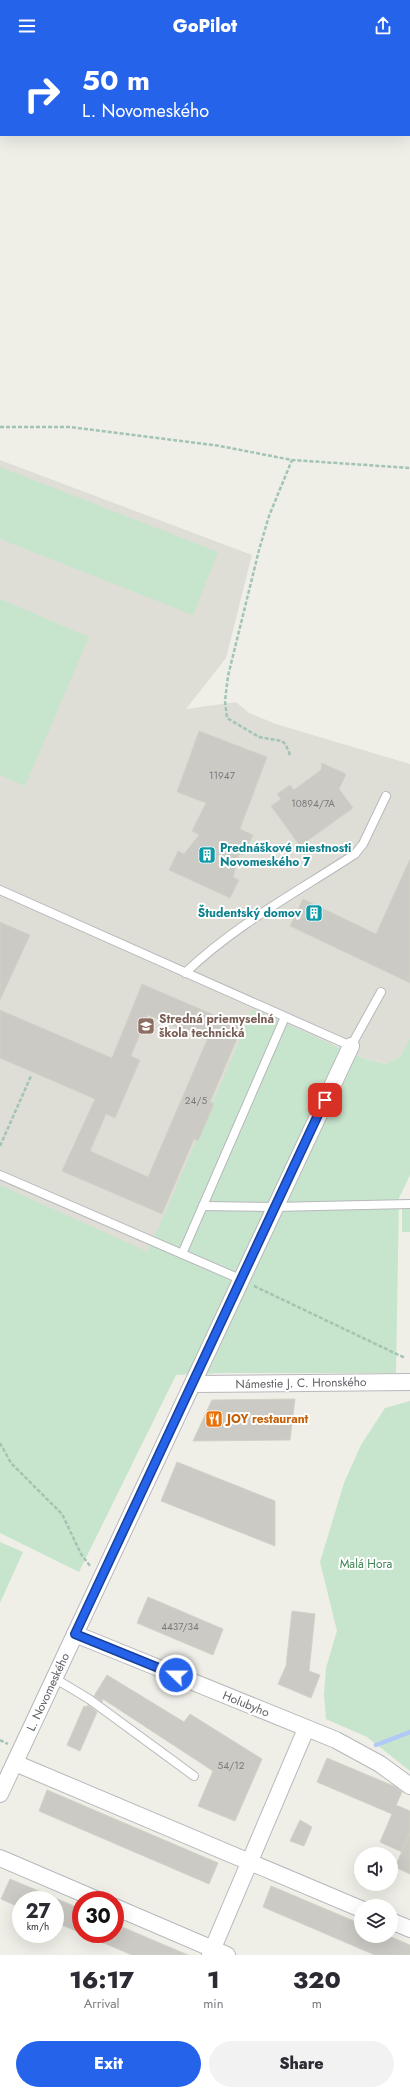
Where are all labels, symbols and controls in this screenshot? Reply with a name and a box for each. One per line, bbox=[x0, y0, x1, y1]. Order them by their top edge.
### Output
text: GoPilot bbox=[173, 13, 237, 39]
icon: menu bbox=[16, 15, 38, 37]
icon: share bbox=[372, 15, 394, 37]
text: 50 m bbox=[82, 60, 150, 101]
icon: right bbox=[16, 68, 68, 120]
text: L. Novomeského bbox=[82, 98, 209, 124]
house number: 11947 bbox=[209, 768, 236, 783]
house number: 10894/7A bbox=[291, 796, 335, 811]
place label: Prednáškové miestnosti Novomeského 7 bbox=[220, 839, 351, 871]
building icon: Prednáškové miestnosti Novomeského 7 bbox=[197, 845, 217, 865]
building icon: Študentský domov bbox=[304, 903, 324, 923]
place label: Študentský domov bbox=[198, 904, 302, 922]
place label: Stredná priemyselná škola technická bbox=[159, 1010, 274, 1042]
school or university icon: Stredná priemyselná škola technická bbox=[136, 1016, 156, 1036]
pin bbox=[308, 1083, 342, 1117]
icon: arrive bbox=[314, 1089, 336, 1111]
house number: 24/5 bbox=[185, 1093, 208, 1108]
street label: Námestie J. C. Hronského bbox=[235, 1373, 367, 1393]
restaurant icon: JOY restaurant bbox=[204, 1409, 224, 1429]
place label: JOY restaurant bbox=[225, 1410, 309, 1428]
park label: Malá Hora bbox=[340, 1555, 393, 1573]
house number: 4437/34 bbox=[161, 1619, 199, 1634]
street label: L. Novomeského bbox=[22, 1649, 74, 1734]
position arrow bbox=[155, 1654, 197, 1696]
street label: Holubyho bbox=[220, 1686, 272, 1722]
house number: 54/12 bbox=[218, 1758, 245, 1773]
map controls bbox=[354, 1847, 398, 1943]
button: sound bbox=[354, 1847, 398, 1891]
speed limit sign: 30 bbox=[72, 1891, 124, 1943]
text: 27 bbox=[25, 1897, 51, 1926]
button: layers bbox=[354, 1899, 398, 1943]
text: km/h bbox=[27, 1919, 49, 1934]
text: 16:17 bbox=[69, 1962, 134, 1997]
text: 1 bbox=[207, 1962, 220, 1997]
text: 320 bbox=[293, 1962, 341, 1997]
text: Arrival bbox=[84, 1994, 120, 2013]
text: min bbox=[203, 1994, 224, 2013]
text: m bbox=[312, 1994, 322, 2013]
button: Exit bbox=[16, 2041, 201, 2087]
button: Share bbox=[209, 2041, 394, 2087]

